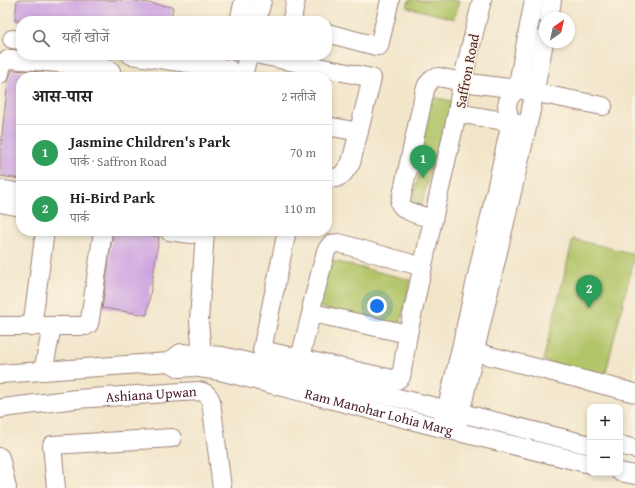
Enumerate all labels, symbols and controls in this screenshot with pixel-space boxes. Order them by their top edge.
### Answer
north arrow [539,12,575,48]
search box [16,16,332,60]
text: यहाँ खोजें [62,26,109,47]
icon: search [30,27,52,49]
street label: Saffron Road [450,32,484,110]
text: आस-पास [32,83,92,108]
text: 2 नतीजे [281,87,316,106]
text: Jasmine Children's Park [70,131,230,152]
text: 1 [42,143,48,162]
text: 70 m [290,143,316,162]
pin: 1 [410,145,436,178]
text: पार्क · Saffron Road [70,152,167,171]
text: Hi-Bird Park [70,187,155,208]
text: 2 [42,199,48,218]
text: 110 m [284,199,316,218]
text: पार्क [70,208,89,227]
pin: 2 [576,275,602,308]
your location [367,296,387,316]
street label: Ashiana Upwan [105,381,197,407]
street label: Ram Manohar Lohia Marg [303,383,455,440]
map controls [587,404,623,476]
button: + [587,404,623,440]
button: − [587,440,623,476]

